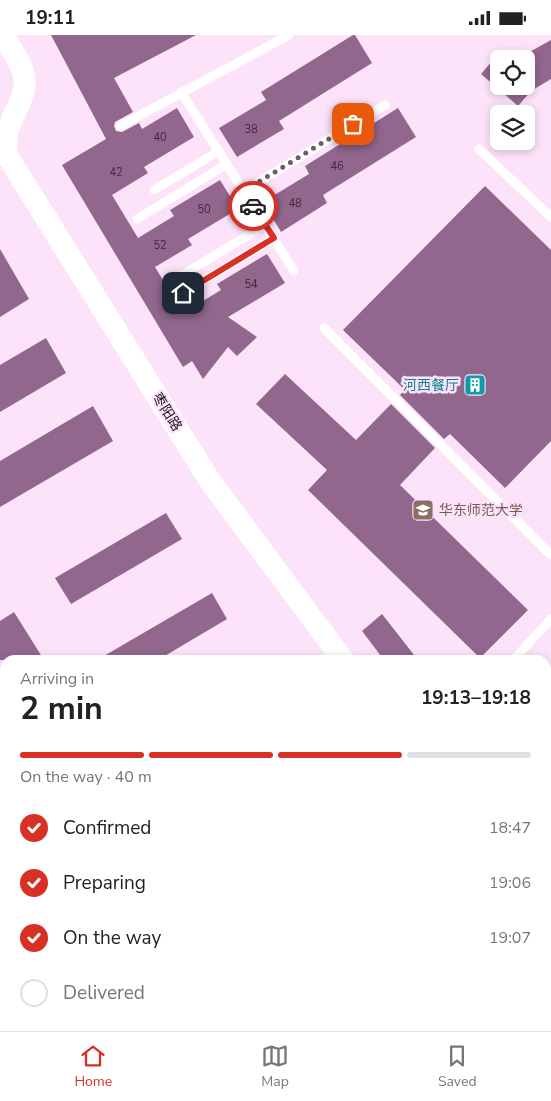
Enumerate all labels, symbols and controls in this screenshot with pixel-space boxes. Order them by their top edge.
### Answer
text: 19:11 [25,5,75,31]
map controls [490,50,535,150]
button: locate [490,50,535,95]
pin [332,103,374,145]
button: layers [490,105,535,150]
icon: bag [339,110,367,138]
house number: 38 [244,122,258,137]
house number: 40 [153,130,167,145]
house number: 46 [330,159,344,174]
house number: 42 [109,165,123,180]
courier [228,181,278,231]
icon: car [239,192,267,220]
house number: 48 [288,196,302,211]
house number: 50 [197,202,211,217]
house number: 52 [153,238,167,253]
pin [162,272,204,314]
house number: 54 [244,277,258,292]
icon: home [169,279,197,307]
building icon: 河西餐厅 [463,373,487,397]
place label: 河西餐厅 [403,376,459,395]
street label: 枣阳路 [148,389,186,435]
school or university icon: 华东师范大学 [411,498,435,522]
place label: 华东师范大学 [439,501,523,520]
text: Arriving in [20,668,94,690]
text: 19:13–19:18 [421,685,531,711]
text: 2 min [20,687,103,730]
text: On the way · 40 m [20,766,152,788]
icon: check [20,814,48,842]
text: Confirmed [63,815,151,841]
text: 18:47 [489,817,531,839]
icon: check [20,869,48,897]
text: Preparing [63,870,146,896]
text: 19:06 [489,872,531,894]
icon: check [20,924,48,952]
text: On the way [63,925,161,951]
text: 19:07 [489,927,531,949]
text: Delivered [63,980,145,1006]
tab: Home [74,1042,112,1091]
tab: Map [261,1042,289,1091]
tab: Saved [438,1042,477,1091]

